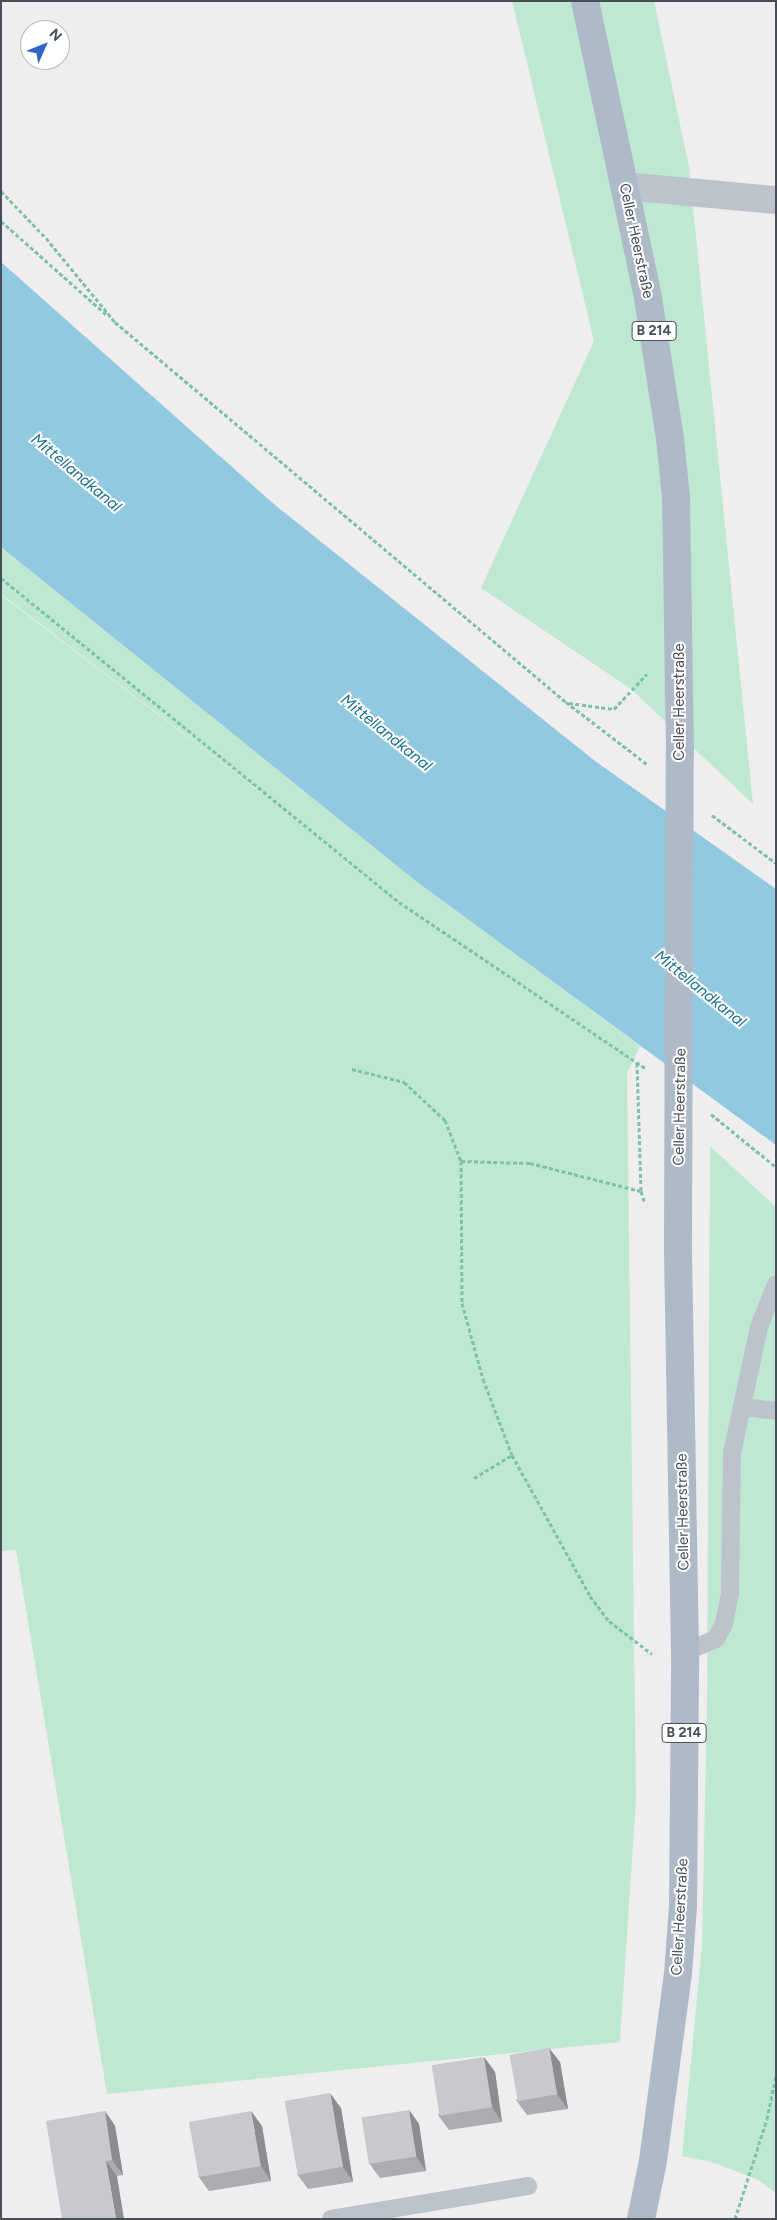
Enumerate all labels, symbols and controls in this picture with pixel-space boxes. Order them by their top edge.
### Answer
north arrow [20,20,70,70]
text: N [46,25,65,45]
street label: Celler Heerstraße [615,182,657,300]
road number: B 214 [632,320,676,342]
water label: Mittellandkanal [27,430,125,516]
street label: Celler Heerstraße [671,643,689,761]
water label: Mittellandkanal [336,690,436,776]
water label: Mittellandkanal [650,946,750,1032]
street label: Celler Heerstraße [670,1048,690,1166]
street label: Celler Heerstraße [673,1453,693,1571]
road number: B 214 [662,1722,706,1745]
street label: Celler Heerstraße [668,1858,692,1976]

